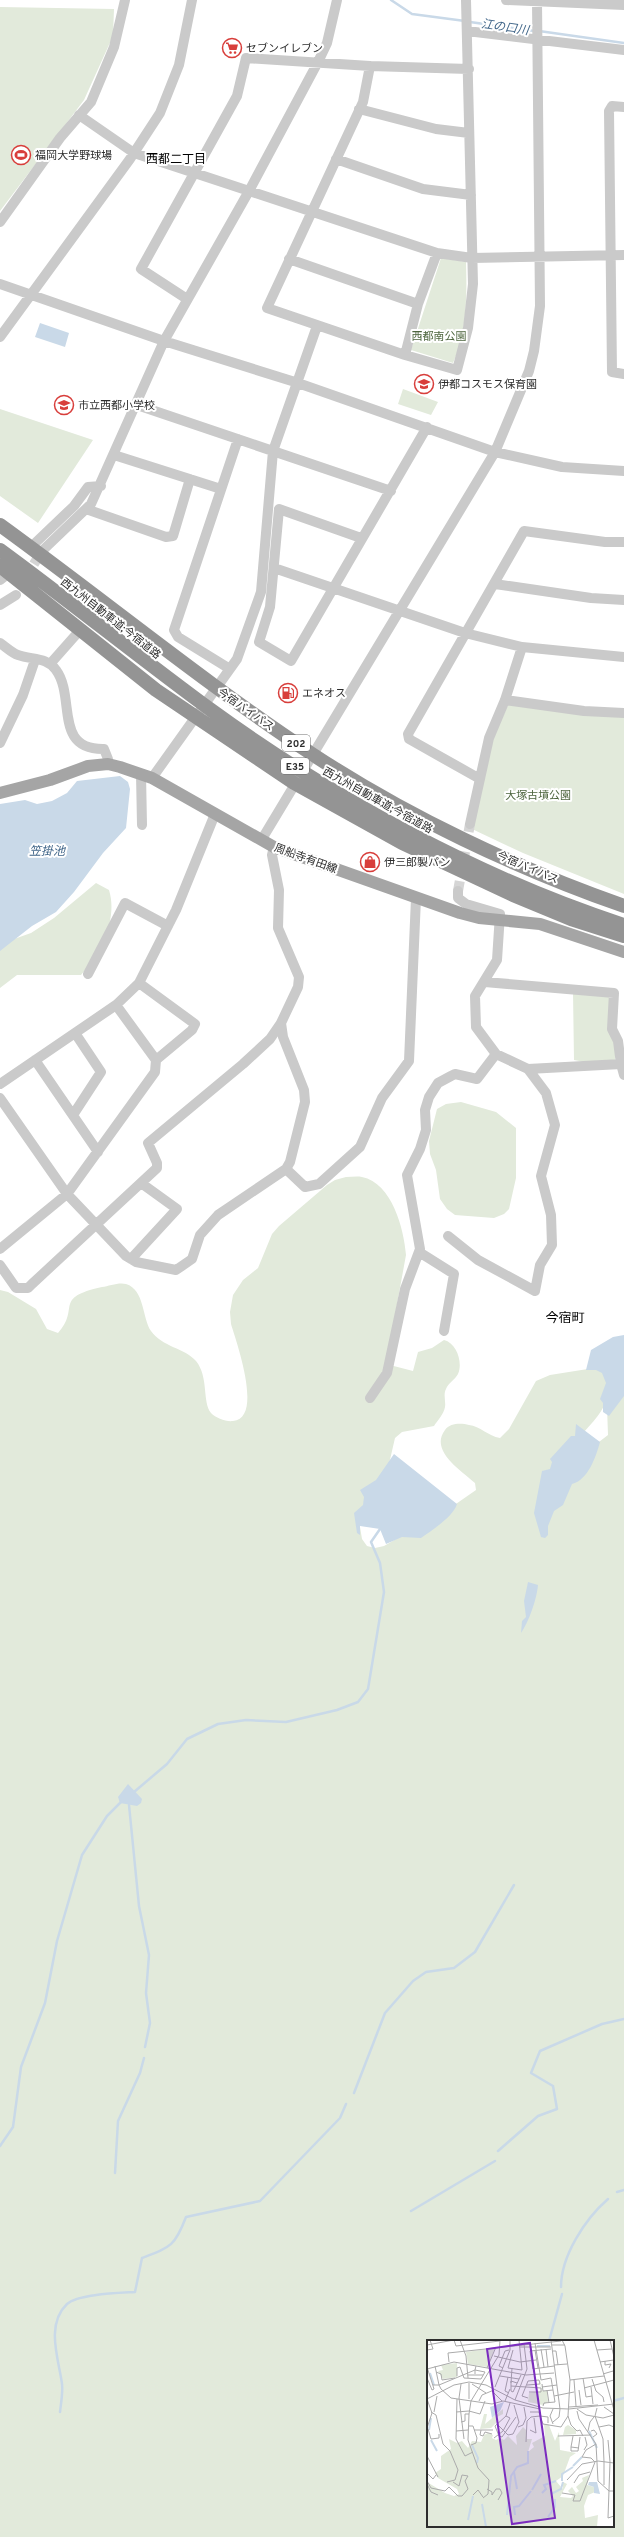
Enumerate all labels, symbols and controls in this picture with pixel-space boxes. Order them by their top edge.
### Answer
water label: 江の口川 [480,17,532,40]
supermarket icon: セブンイレブン [221,37,243,59]
place label: セブンイレブン [246,42,323,56]
sports icon: 福岡大学野球場 [10,144,32,166]
place label: 福岡大学野球場 [35,149,112,163]
district label: 西都二丁目 [146,152,206,168]
park label: 西都南公園 [412,330,467,344]
school or university icon: 伊都コスモス保育園 [413,373,435,395]
place label: 伊都コスモス保育園 [438,378,537,392]
school or university icon: 市立西都小学校 [53,394,75,416]
place label: 市立西都小学校 [78,399,155,413]
street label: 西九州自動車道;今宿道路 [57,575,163,662]
fuel station icon: エネオス [277,682,299,704]
street label: 今宿バイパス [214,685,276,734]
place label: エネオス [302,687,346,701]
road number: 202 [282,735,310,751]
road number: E35 [281,758,309,774]
street label: 西九州自動車道;今宿道路 [320,765,435,837]
park label: 大塚古墳公園 [505,789,571,803]
street label: 周船寺有田線 [272,841,339,877]
water label: 笠掛池 [29,844,66,860]
street label: 今宿バイパス [495,849,561,887]
shop icon: 伊三郎製パン [359,851,381,873]
place label: 伊三郎製パン [384,856,451,870]
district label: 今宿町 [545,1311,585,1327]
inset map [427,2340,614,2527]

